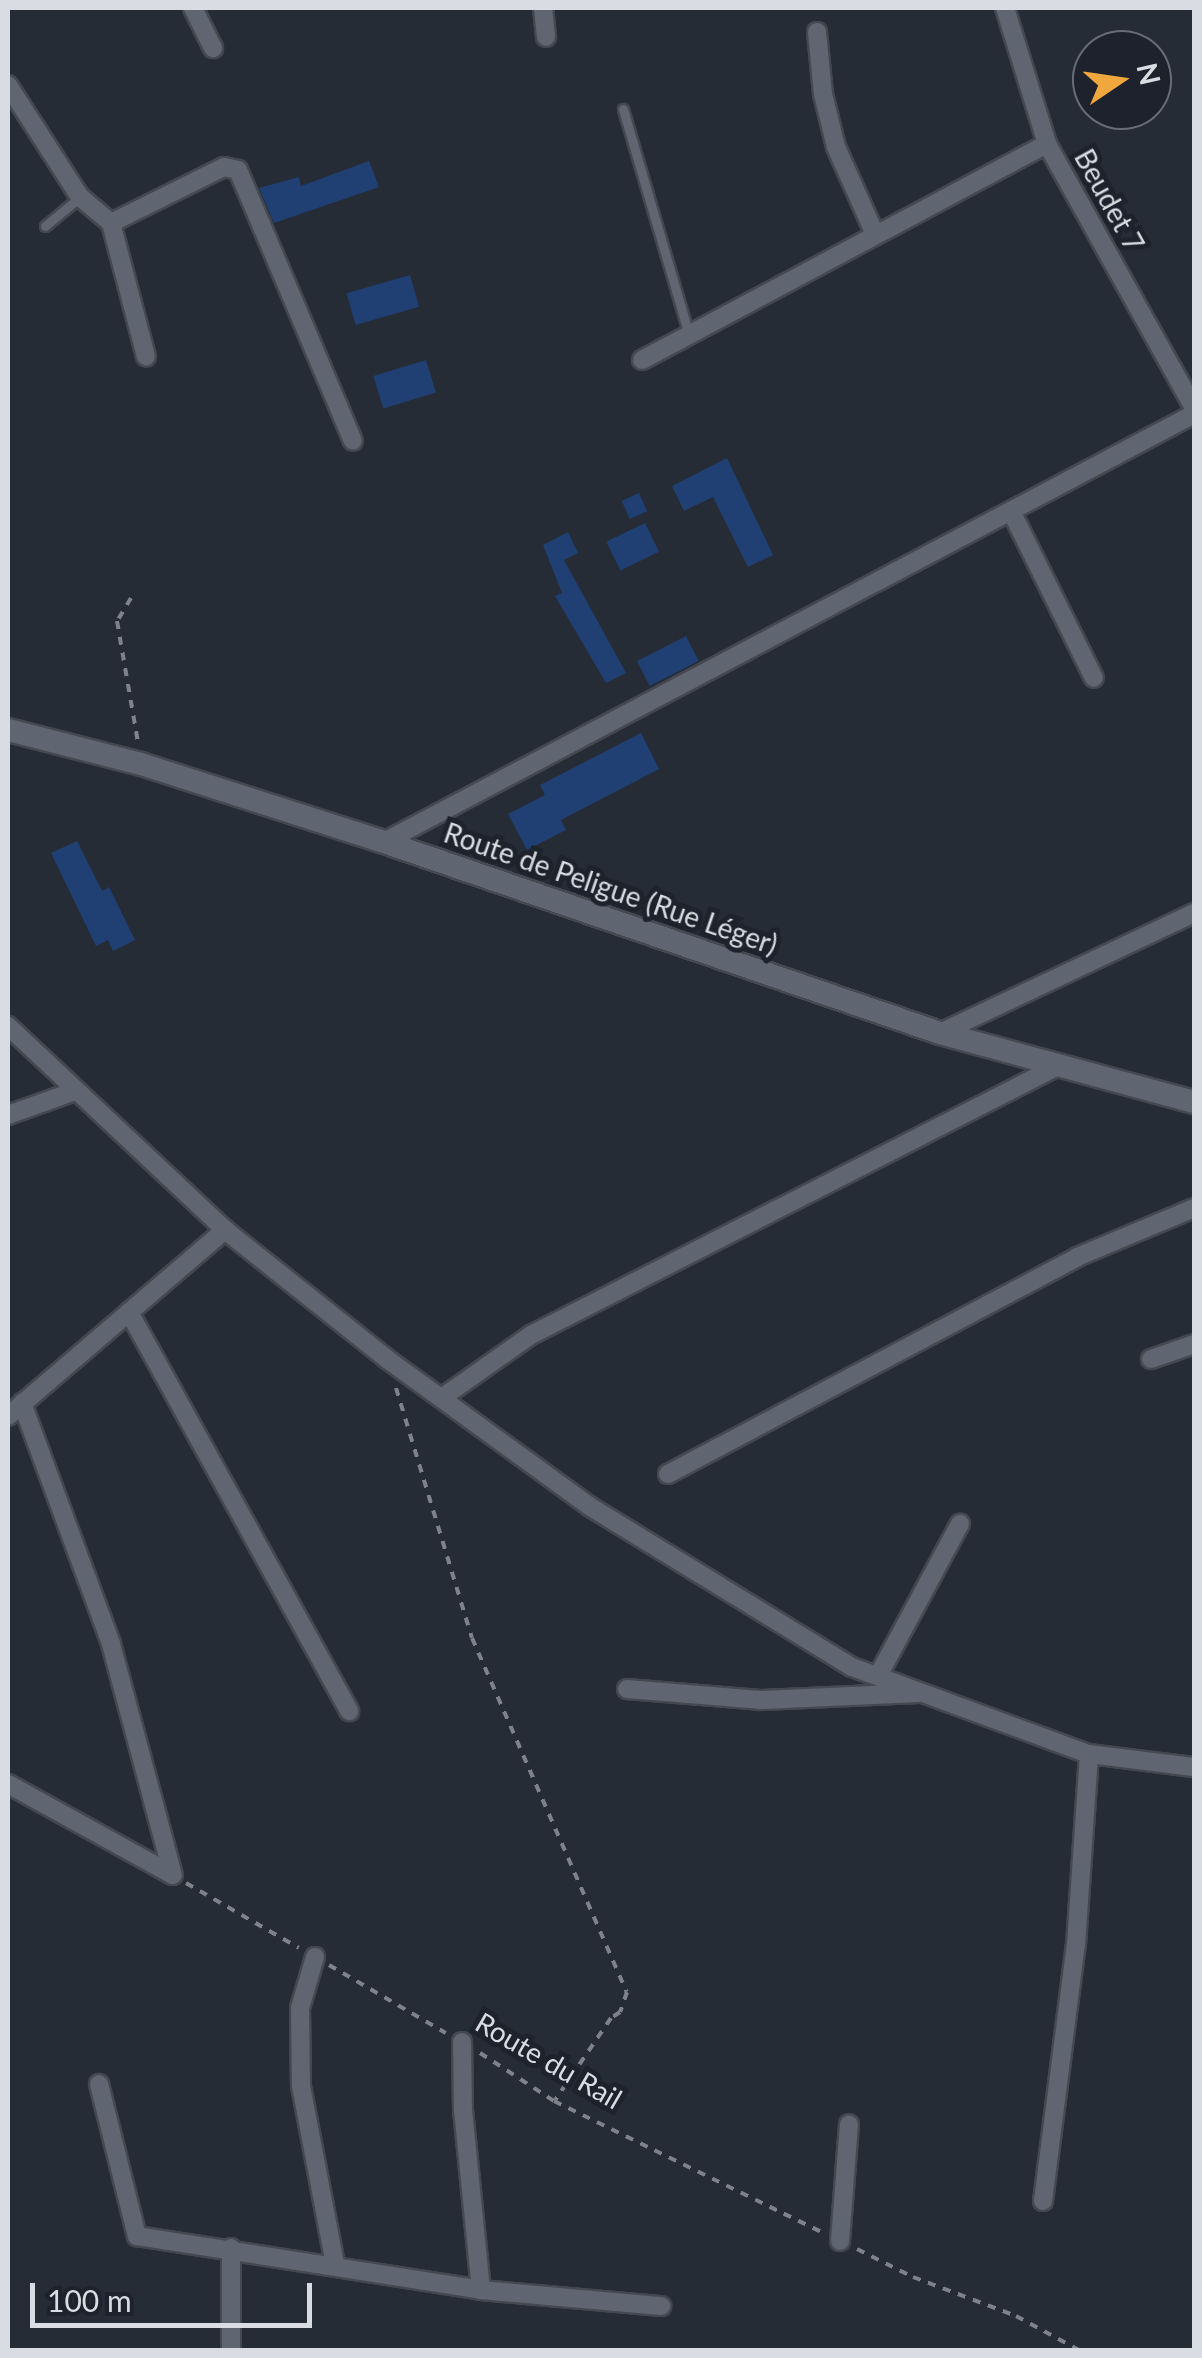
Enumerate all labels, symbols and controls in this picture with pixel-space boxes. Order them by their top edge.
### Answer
north arrow [1072,30,1172,130]
text: N [1130,59,1168,88]
street label: Beudet 7 [1068,143,1152,257]
street label: Route de Peligue (Rue Léger) [440,815,782,961]
street label: Route du Rail [470,2005,628,2115]
scale bar [35,2263,318,2325]
text: 100 m [47,2282,132,2318]

